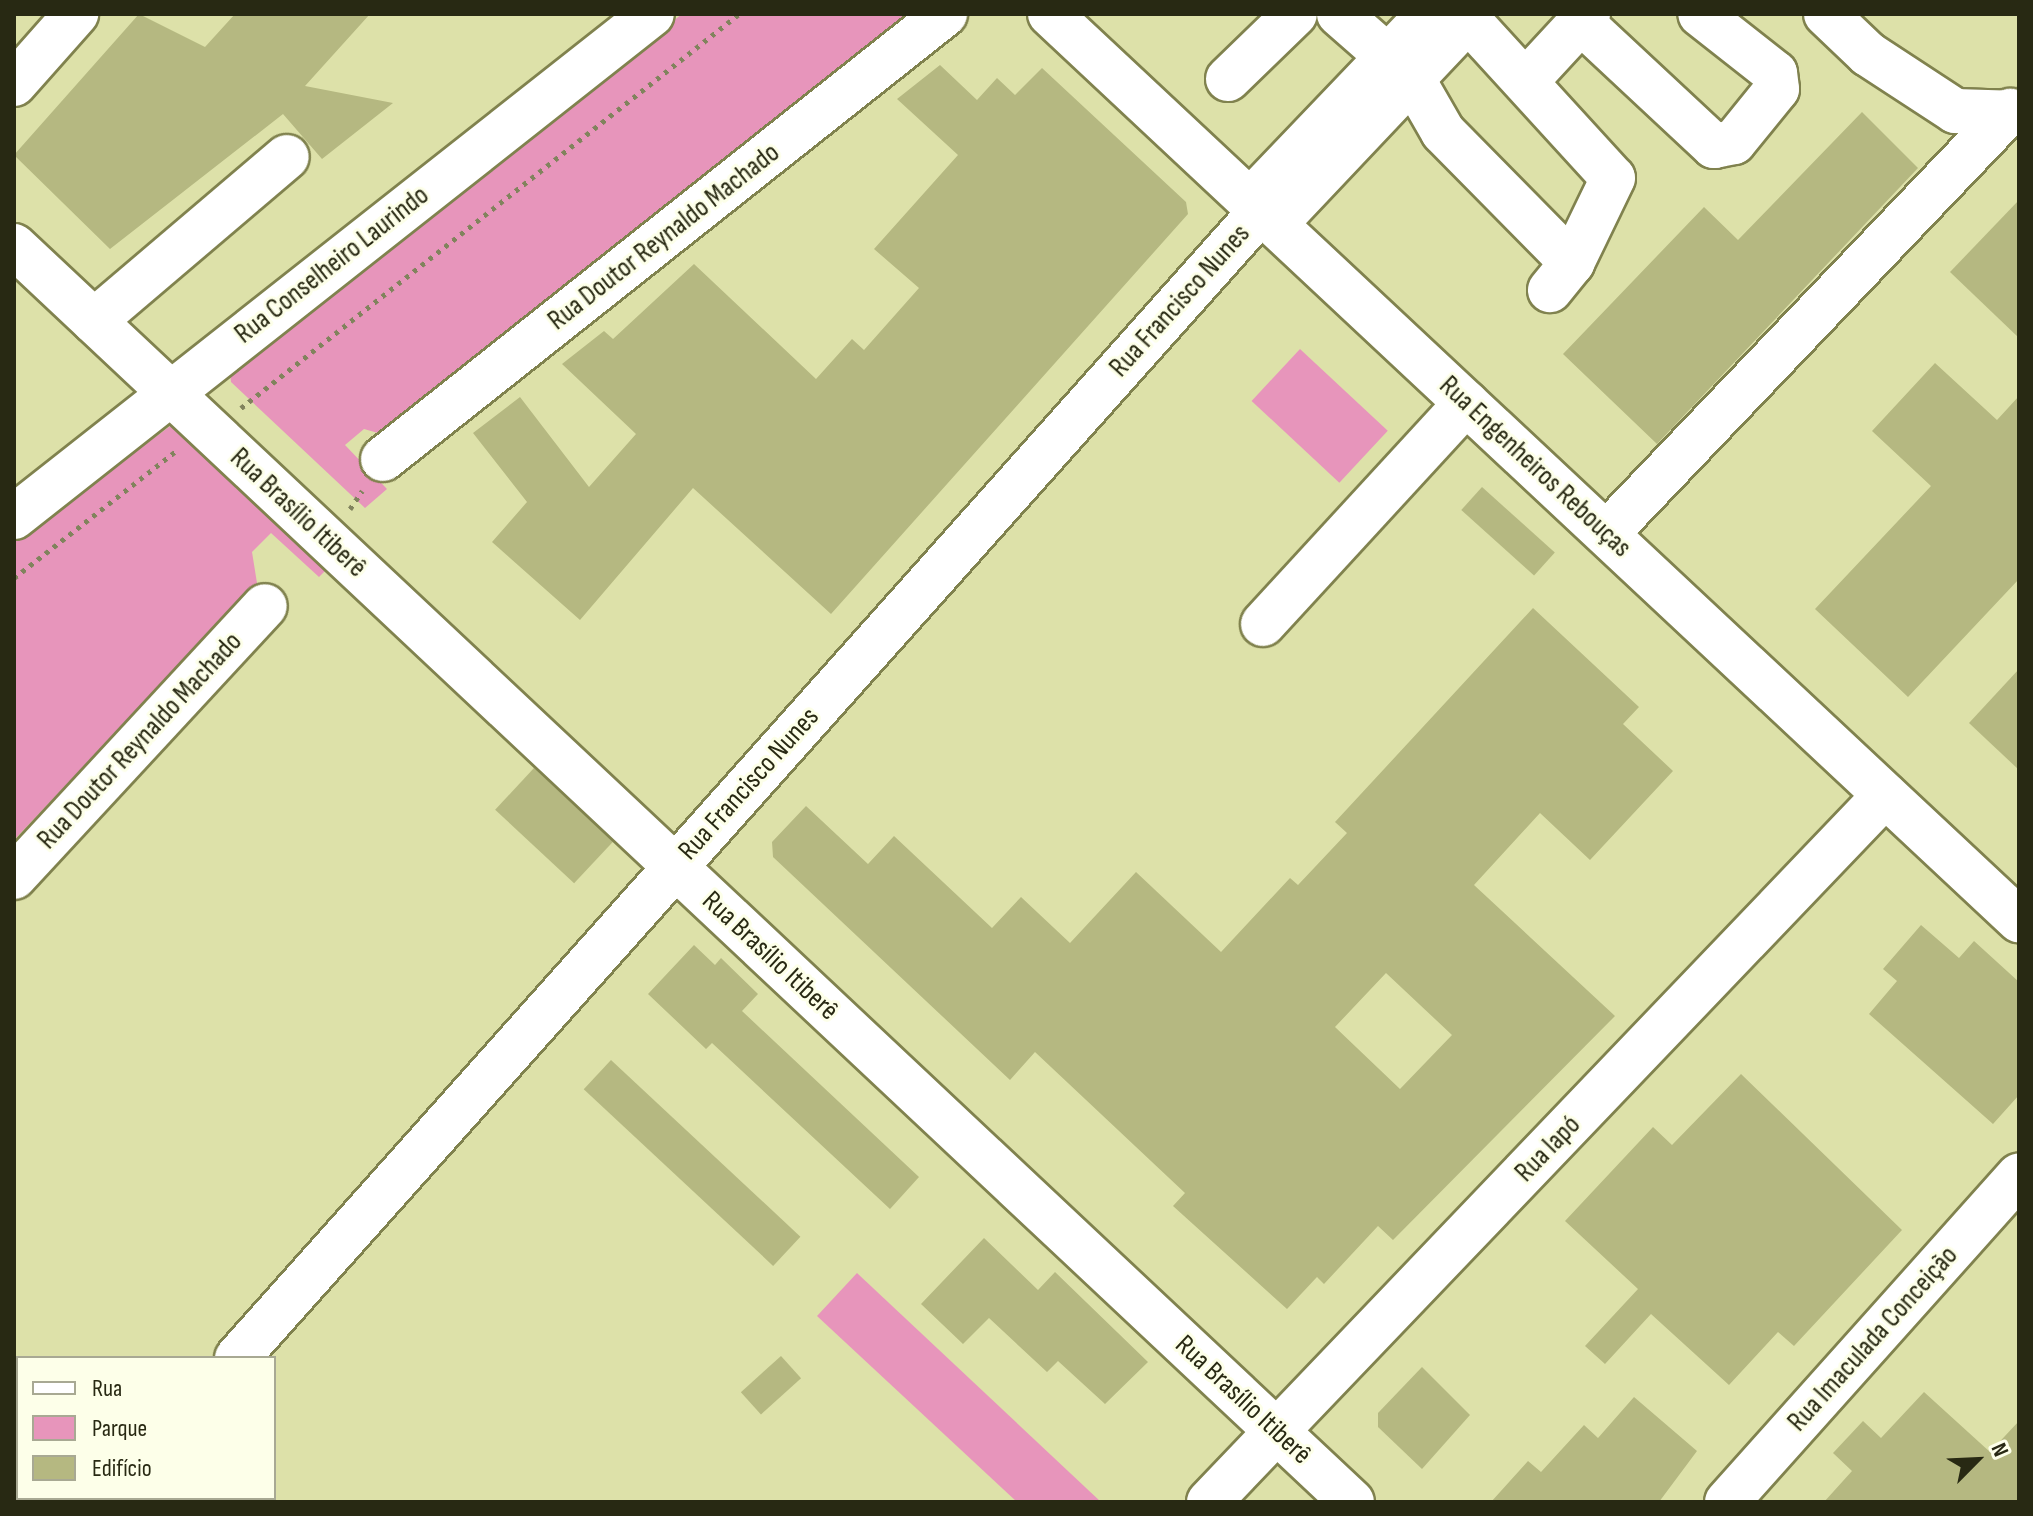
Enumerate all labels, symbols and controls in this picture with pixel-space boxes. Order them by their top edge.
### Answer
street label: Rua Doutor Reynaldo Machado [542,136,786,338]
street label: Rua Conselheiro Laurindo [228,179,436,351]
street label: Rua Francisco Nunes [1103,218,1257,384]
street label: Rua Engenheiros Rebouças [1432,369,1638,565]
street label: Rua Brasílio Itiberê [223,441,373,585]
street label: Rua Doutor Reynaldo Machado [31,626,249,856]
street label: Rua Francisco Nunes [672,701,826,867]
street label: Rua Brasílio Itiberê [695,884,845,1028]
street label: Rua Iapó [1508,1109,1588,1189]
street label: Rua Imaculada Conceição [1781,1239,1965,1439]
street label: Rua Brasílio Itiberê [1168,1328,1318,1472]
legend [16,1356,276,1500]
text: Rua [92,1374,122,1403]
text: Parque [92,1414,147,1443]
north arrow [1937,1420,2017,1500]
text: N [1985,1439,2014,1461]
text: Edifício [92,1454,152,1483]

